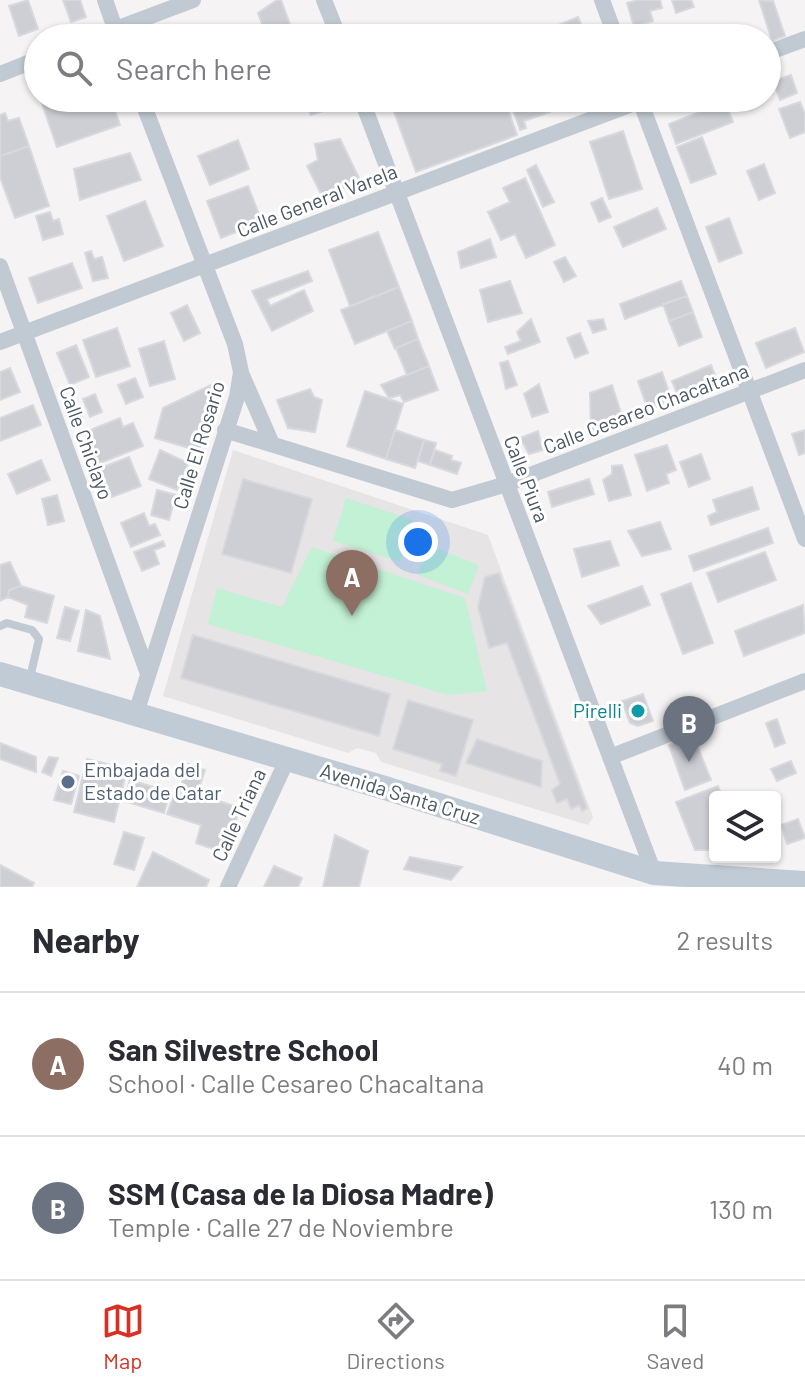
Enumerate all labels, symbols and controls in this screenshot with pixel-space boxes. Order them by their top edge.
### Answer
search box [24,24,781,112]
icon: search [52,46,96,90]
text: Search here [116,50,272,86]
street label: Calle General Varela [233,158,400,242]
street label: Calle Cesareo Chacaltana [540,358,752,458]
street label: Calle El Rosario [167,378,229,512]
street label: Calle Chiclayo [55,383,119,503]
street label: Calle Piura [499,432,554,526]
your location [398,522,438,562]
pin: A [326,550,378,616]
pin: B [663,696,715,762]
place label: Pirelli [573,698,622,722]
marker: Pirelli [629,702,647,720]
place label: Embajada del Estado de Catar [84,757,222,804]
street label: Avenida Santa Cruz [318,757,483,829]
street label: Calle Triana [206,764,270,865]
marker: Embajada del Estado de Catar [59,773,77,791]
map controls [709,791,781,863]
button: layers [709,791,781,863]
text: Nearby [32,919,140,960]
text: 2 results [677,924,773,955]
text: San Silvestre School [108,1031,378,1067]
text: A [49,1049,67,1080]
text: 40 m [717,1049,773,1080]
text: School · Calle Cesareo Chacaltana [108,1067,484,1098]
text: SSM (Casa de la Diosa Madre) [108,1175,493,1211]
text: B [50,1193,66,1224]
text: 130 m [709,1193,773,1224]
text: Temple · Calle 27 de Noviembre [108,1211,454,1242]
tab: Map [101,1299,145,1373]
tab: Directions [346,1299,445,1373]
tab: Saved [646,1299,704,1373]

